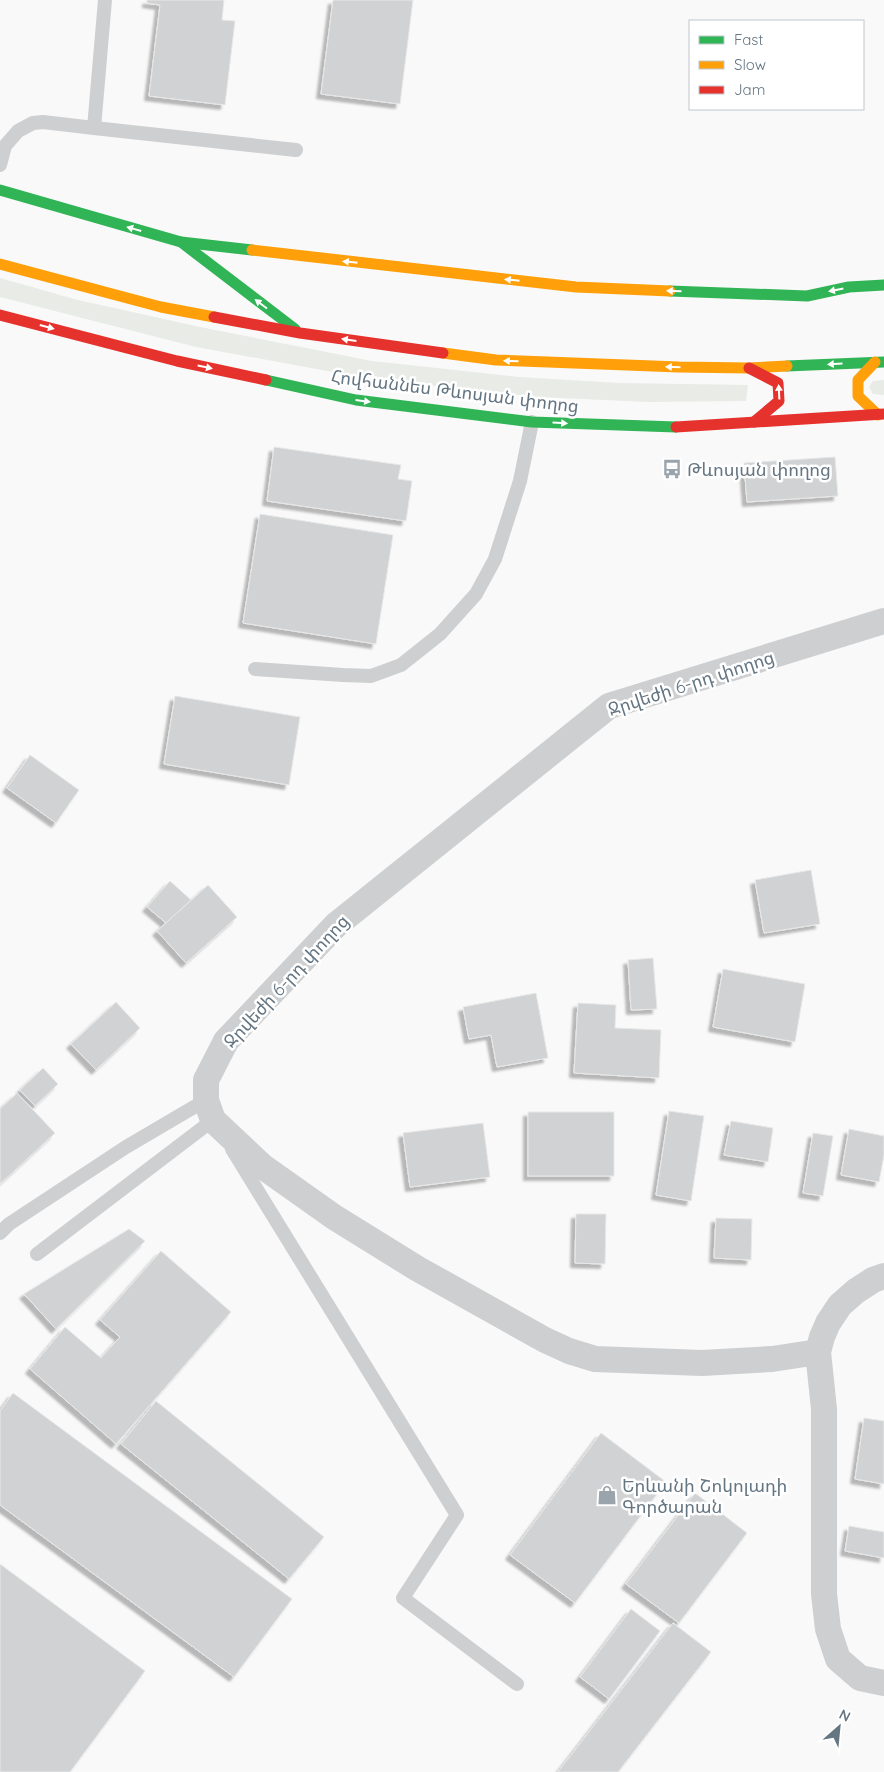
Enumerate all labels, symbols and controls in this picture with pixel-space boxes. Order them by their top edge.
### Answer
legend [689,20,864,110]
text: Fast [734,30,763,49]
text: Slow [734,55,766,74]
text: Jam [734,80,765,99]
one-way arrow [127,225,142,233]
one-way arrow [342,257,358,265]
one-way arrow [503,276,519,284]
one-way arrow [666,286,682,294]
one-way arrow [828,286,843,294]
one-way arrow [255,298,268,309]
one-way arrow [40,323,55,331]
one-way arrow [341,336,357,344]
one-way arrow [502,356,518,364]
one-way arrow [827,361,843,369]
one-way arrow [665,363,681,371]
one-way arrow [197,364,213,372]
street label: Հովհաննես Թևոսյան փողոց [330,364,580,418]
one-way arrow [774,384,782,400]
one-way arrow [356,397,372,405]
one-way arrow [552,419,568,427]
bus stop icon: Թևոսյան փողոց [661,458,683,480]
place label: Թևոսյան փողոց [687,458,831,481]
street label: Ջրվեժի 6-րդ փողոց [605,645,777,721]
street label: Ջրվեժի 6-րդ փողոց [218,910,354,1052]
place label: Երևանի Շոկոլադի Գործարան [622,1474,787,1518]
shop icon: Երևանի Շոկոլադի Գործարան [596,1484,618,1506]
north arrow [814,1702,864,1752]
text: N [836,1705,854,1726]

